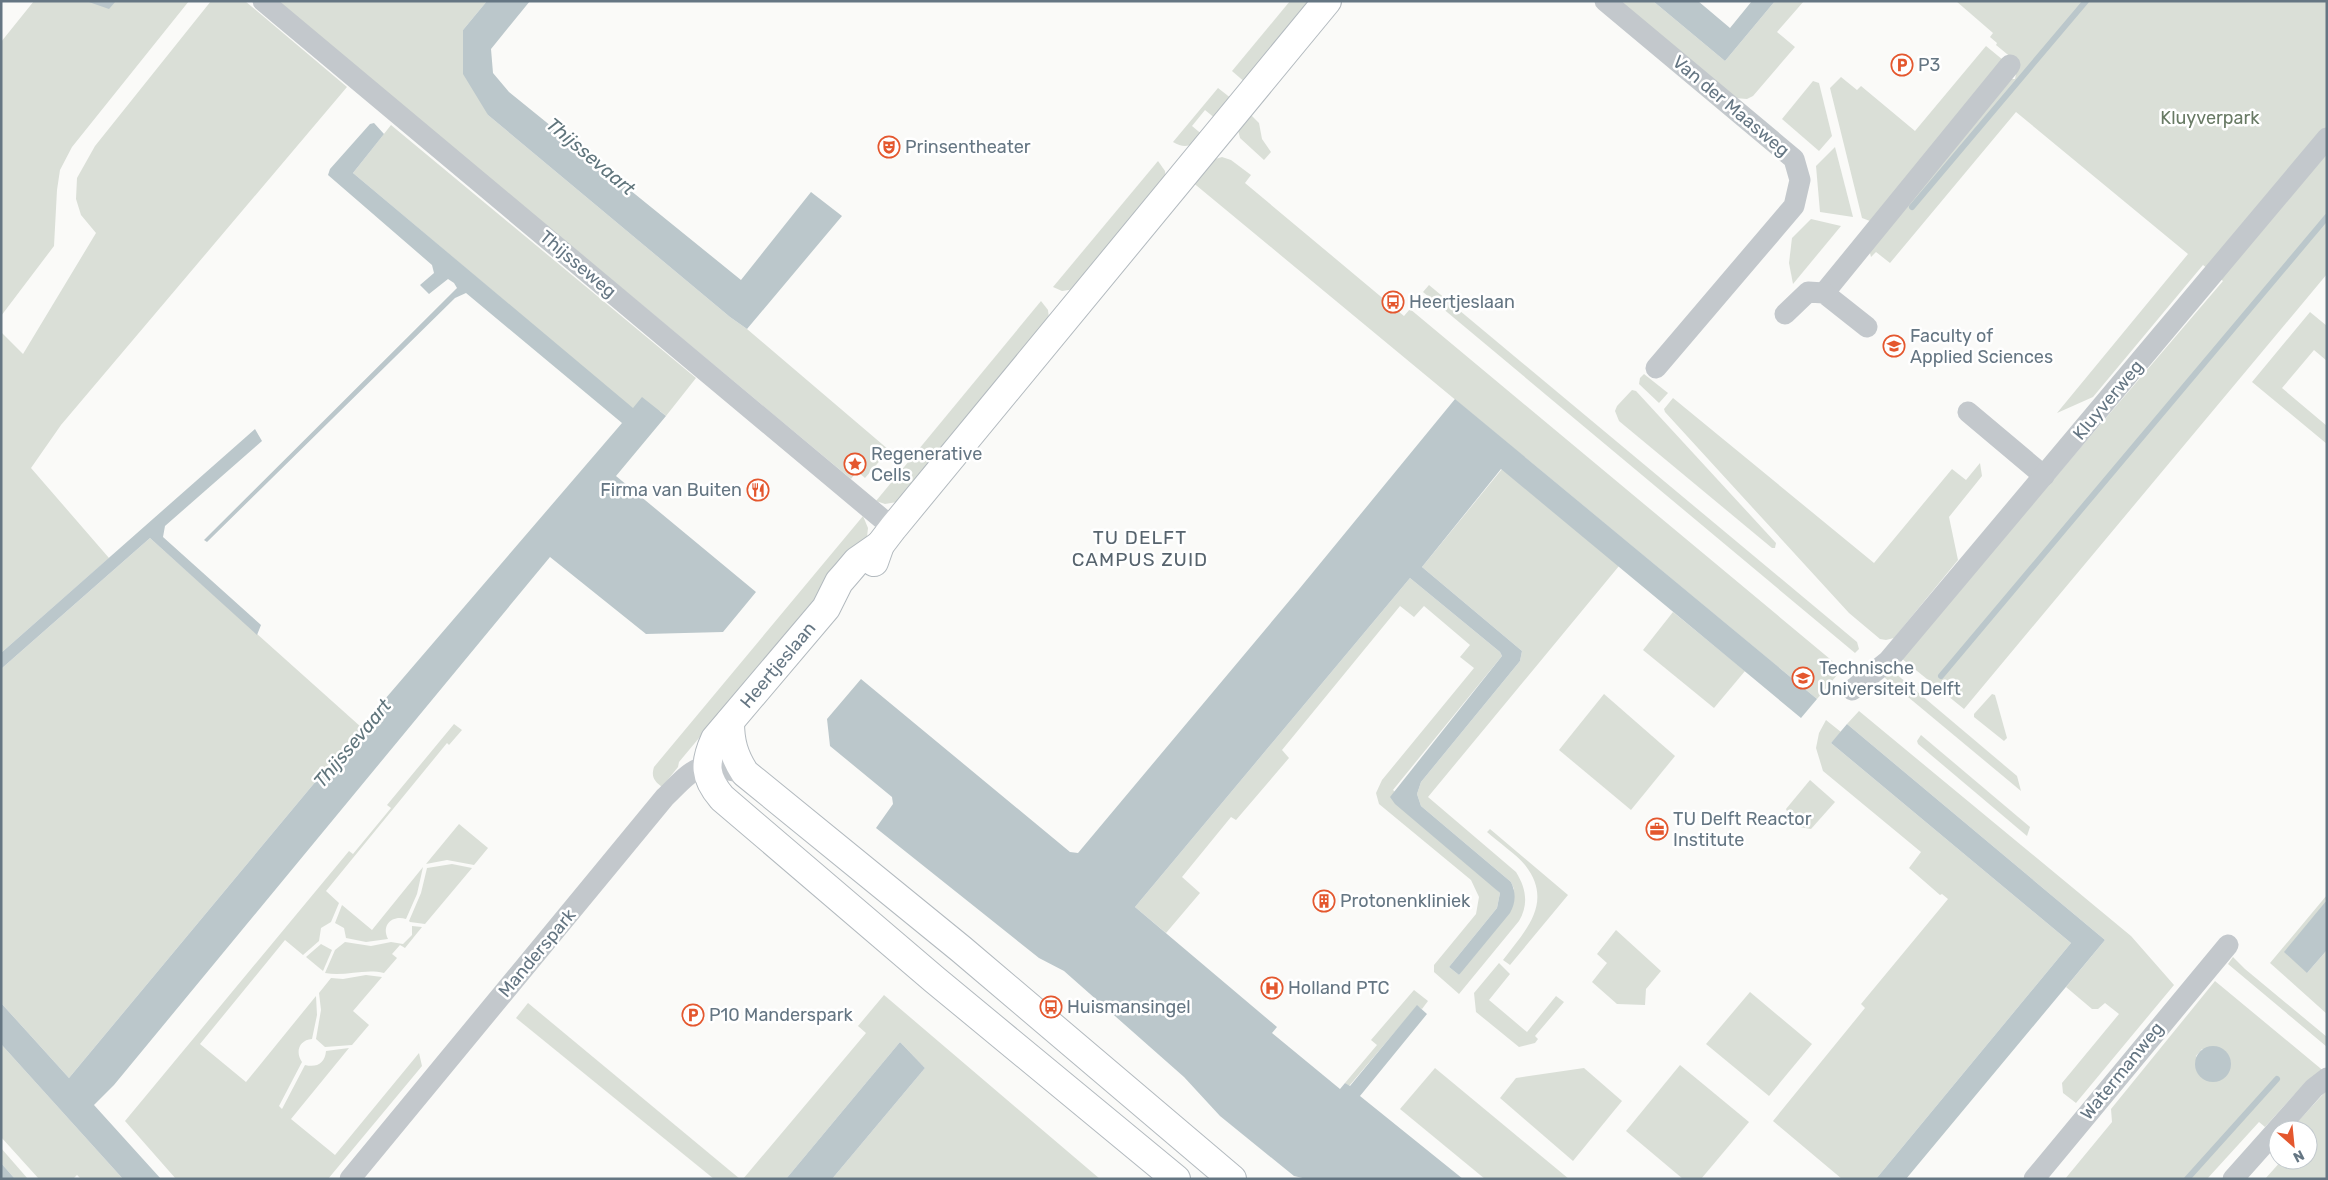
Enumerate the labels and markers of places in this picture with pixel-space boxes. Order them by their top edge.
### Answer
parking icon: P3 [1890,53,1914,77]
place label: P3 [1918,54,1940,76]
theatre icon: Prinsentheater [877,135,901,159]
place label: Prinsentheater [905,136,1031,158]
bus stop icon: Heertjeslaan [1381,290,1405,314]
place label: Heertjeslaan [1409,291,1515,313]
place label: Faculty of Applied Sciences [1910,325,2053,368]
school or university icon: Faculty of Applied Sciences [1882,334,1906,358]
place label: Regenerative Cells [871,443,982,486]
place icon: Regenerative Cells [843,452,867,476]
restaurant icon: Firma van Buiten [746,478,770,502]
place label: Firma van Buiten [600,479,742,501]
place label: Technische Universiteit Delft [1819,657,1961,700]
school or university icon: Technische Universiteit Delft [1791,666,1815,690]
place label: TU Delft Reactor Institute [1673,808,1812,851]
office icon: TU Delft Reactor Institute [1645,817,1669,841]
building icon: Protonenkliniek [1312,889,1336,913]
place label: Protonenkliniek [1340,890,1471,912]
hospital icon: Holland PTC [1260,976,1284,1000]
place label: Holland PTC [1288,977,1390,999]
bus stop icon: Huismansingel [1039,995,1063,1019]
place label: Huismansingel [1067,996,1191,1018]
parking icon: P10 Manderspark [681,1003,705,1027]
place label: P10 Manderspark [709,1004,854,1026]

